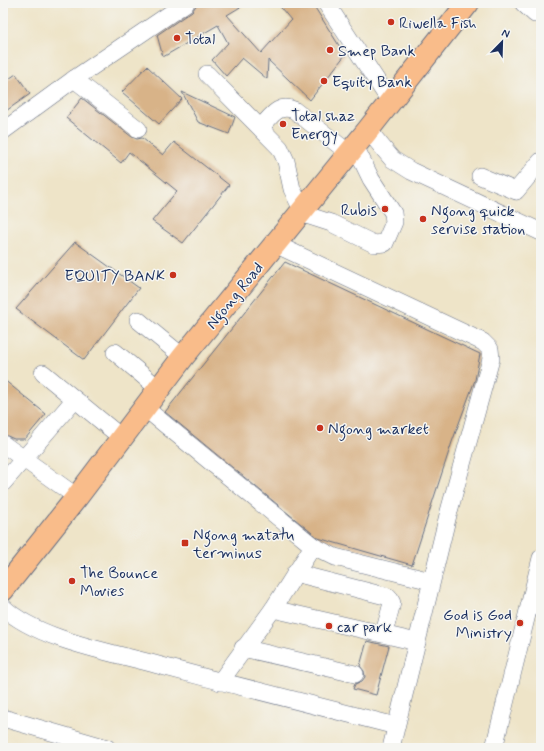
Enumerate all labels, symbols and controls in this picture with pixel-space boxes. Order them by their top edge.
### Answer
place label: Riwella Fish [399,13,477,34]
marker: Riwella Fish [386,17,396,27]
north arrow [482,22,522,62]
text: N [499,26,512,42]
place label: Total [185,29,215,50]
marker: Total [172,33,182,43]
place label: Smep Bank [338,41,416,62]
marker: Smep Bank [325,45,335,55]
place label: Equity Bank [332,72,412,93]
marker: Equity Bank [319,76,329,86]
place label: Total shaz Energy [291,106,355,146]
marker: Total shaz Energy [278,119,288,129]
place label: Rubis [341,200,377,221]
place label: Ngong quick servise station [431,201,525,240]
marker: Rubis [380,204,390,214]
marker: Ngong quick servise station [418,214,428,224]
street label: Ngong Road [202,258,269,334]
place label: EQUITY BANK [65,266,165,287]
marker: EQUITY BANK [168,270,178,280]
place label: Ngong market [328,419,429,441]
marker: Ngong market [315,423,325,433]
place label: Ngong matatu terminus [192,525,295,564]
marker: Ngong matatu terminus [180,538,190,548]
place label: The Bounce Movies [80,563,158,602]
marker: The Bounce Movies [67,576,77,586]
place label: God is God Ministry [443,605,512,644]
place label: car park [337,617,392,638]
marker: God is God Ministry [515,618,525,628]
marker: car park [324,621,334,631]

